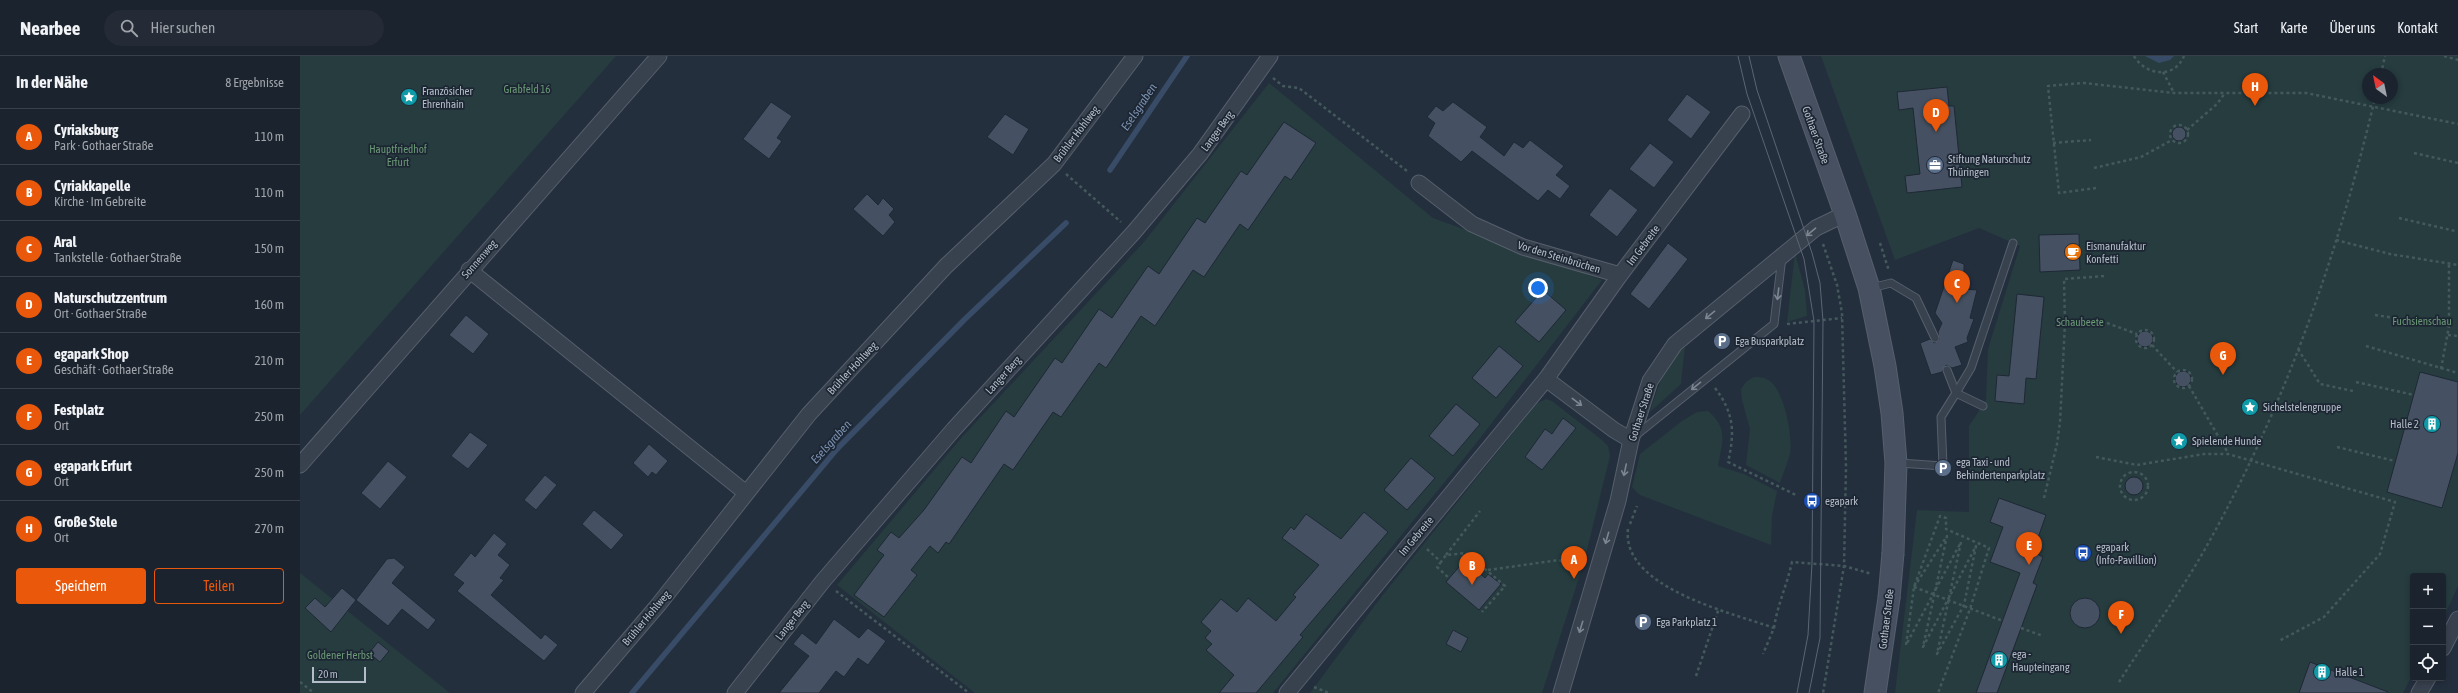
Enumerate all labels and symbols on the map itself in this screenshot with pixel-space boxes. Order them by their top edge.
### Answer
north arrow [2362,68,2398,104]
pin: H [2242,73,2268,106]
water label: Eselsgraben [1118,81,1160,133]
park label: Grabfeld 16 [503,83,551,95]
place label: Französicher Ehrenhain [422,85,474,110]
place icon: Französicher Ehrenhain [399,87,419,107]
pin: D [1923,99,1949,132]
street label: Brühler Hohlweg [1051,103,1101,165]
street label: Gothaer Straße [1800,105,1832,165]
street label: Langer Berg [1198,108,1236,153]
park label: Hauptfriedhof Erfurt [369,143,427,168]
place label: Stiftung Naturschutz Thüringen [1948,153,2031,178]
office icon: Stiftung Naturschutz Thüringen [1925,155,1945,175]
street label: Im Gebreite [1624,223,1662,267]
one-way arrow [1805,228,1816,237]
street label: Sonnenweg [459,237,499,281]
street label: Vor den Steinbrüchen [1516,239,1602,275]
place label: Eismanufaktur Konfetti [2086,240,2146,265]
cafe icon: Eismanufaktur Konfetti [2063,242,2083,262]
pin: C [1944,270,1970,303]
your location [1528,278,1548,298]
one-way arrow [1774,287,1782,300]
one-way arrow [1705,310,1716,319]
park label: Fuchsienschau [2392,315,2452,327]
park label: Schaubeete [2056,316,2104,328]
parking icon: Ega Busparkplatz [1712,331,1732,351]
place label: Ega Busparkplatz [1735,335,1804,347]
street label: Brühler Hohlweg [825,339,880,397]
pin: G [2210,342,2236,375]
street label: Langer Berg [983,353,1023,396]
street label: Gothaer Straße [1626,381,1656,443]
one-way arrow [1691,382,1702,391]
place icon: Sichelstelengruppe [2240,397,2260,417]
one-way arrow [1571,398,1582,406]
place label: Sichelstelengruppe [2263,401,2341,413]
building icon: Halle 2 [2422,414,2442,434]
water label: Eselsgraben [808,417,854,467]
place label: Halle 2 [2390,418,2419,430]
place icon: Spielende Hunde [2169,431,2189,451]
place label: Spielende Hunde [2192,435,2261,447]
place label: ega Taxi - und Behindertenparkplatz [1956,456,2045,481]
parking icon: ega Taxi - und Behindertenparkplatz [1933,458,1953,478]
one-way arrow [1620,463,1628,476]
bus stop icon: egapark [1802,491,1822,511]
place label: egapark [1825,495,1858,507]
street label: Im Gebreite [1396,514,1436,558]
one-way arrow [1603,531,1610,544]
pin: E [2016,532,2042,565]
place label: egapark (Info-Pavillion) [2096,541,2157,566]
bus stop icon: egapark (Info-Pavillion) [2073,543,2093,563]
pin: A [1561,546,1587,579]
pin: B [1459,552,1485,585]
street label: Brühler Hohlweg [620,588,672,648]
street label: Gothaer Straße [1876,588,1896,650]
street label: Langer Berg [773,598,811,642]
pin: F [2108,601,2134,634]
parking icon: Ega Parkplatz 1 [1633,612,1653,632]
place label: Ega Parkplatz 1 [1656,616,1717,628]
one-way arrow [1577,620,1584,633]
place label: ega - Haupteingang [2012,648,2070,673]
park label: Goldener Herbst [307,649,373,661]
building icon: ega - Haupteingang [1989,650,2009,670]
building icon: Halle 1 [2312,662,2332,682]
scale bar [312,665,366,684]
place label: Halle 1 [2335,666,2364,678]

